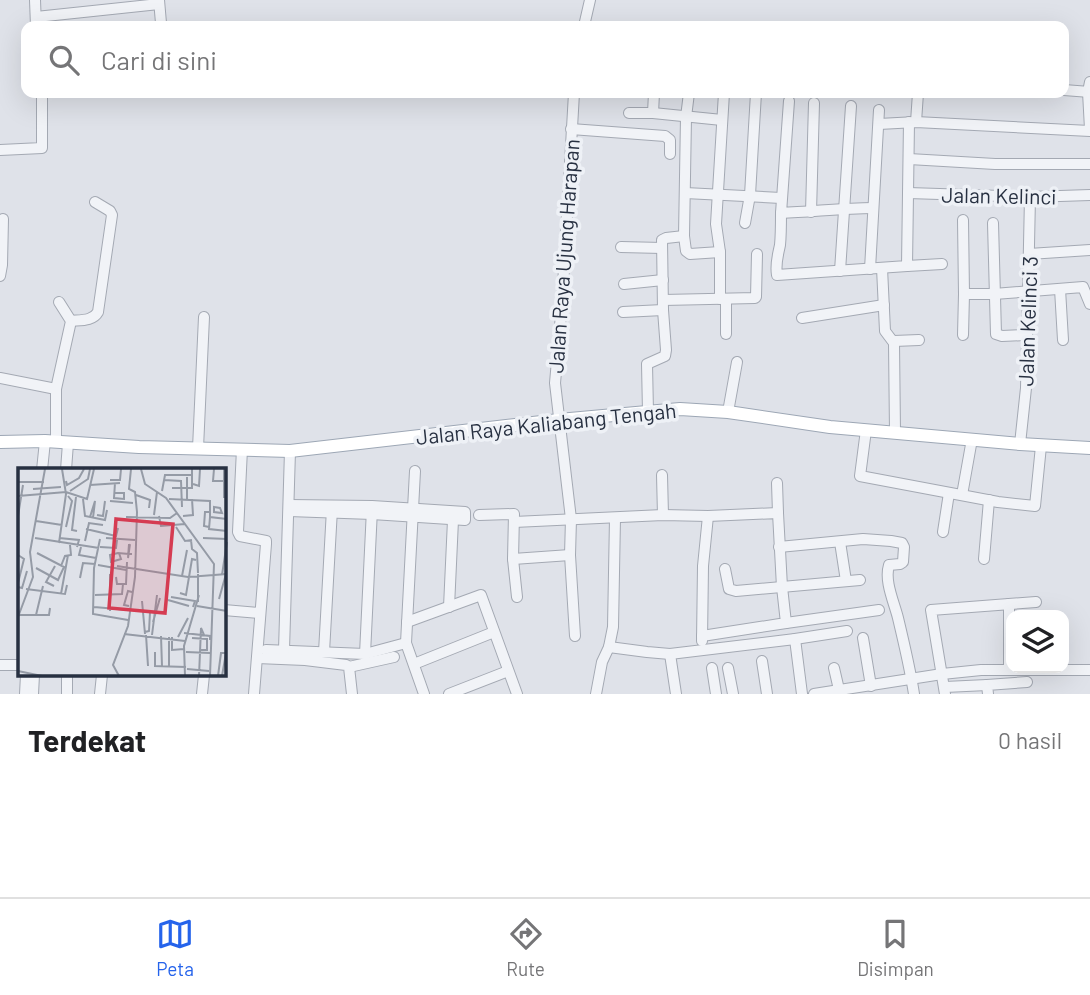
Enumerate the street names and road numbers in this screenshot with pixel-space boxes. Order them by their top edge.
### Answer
street label: Jalan Raya Ujung Harapan [542,138,584,374]
street label: Jalan Kelinci [941,181,1057,209]
street label: Jalan Kelinci 3 [1012,255,1042,387]
street label: Jalan Raya Kaliabang Tengah [415,397,677,449]

